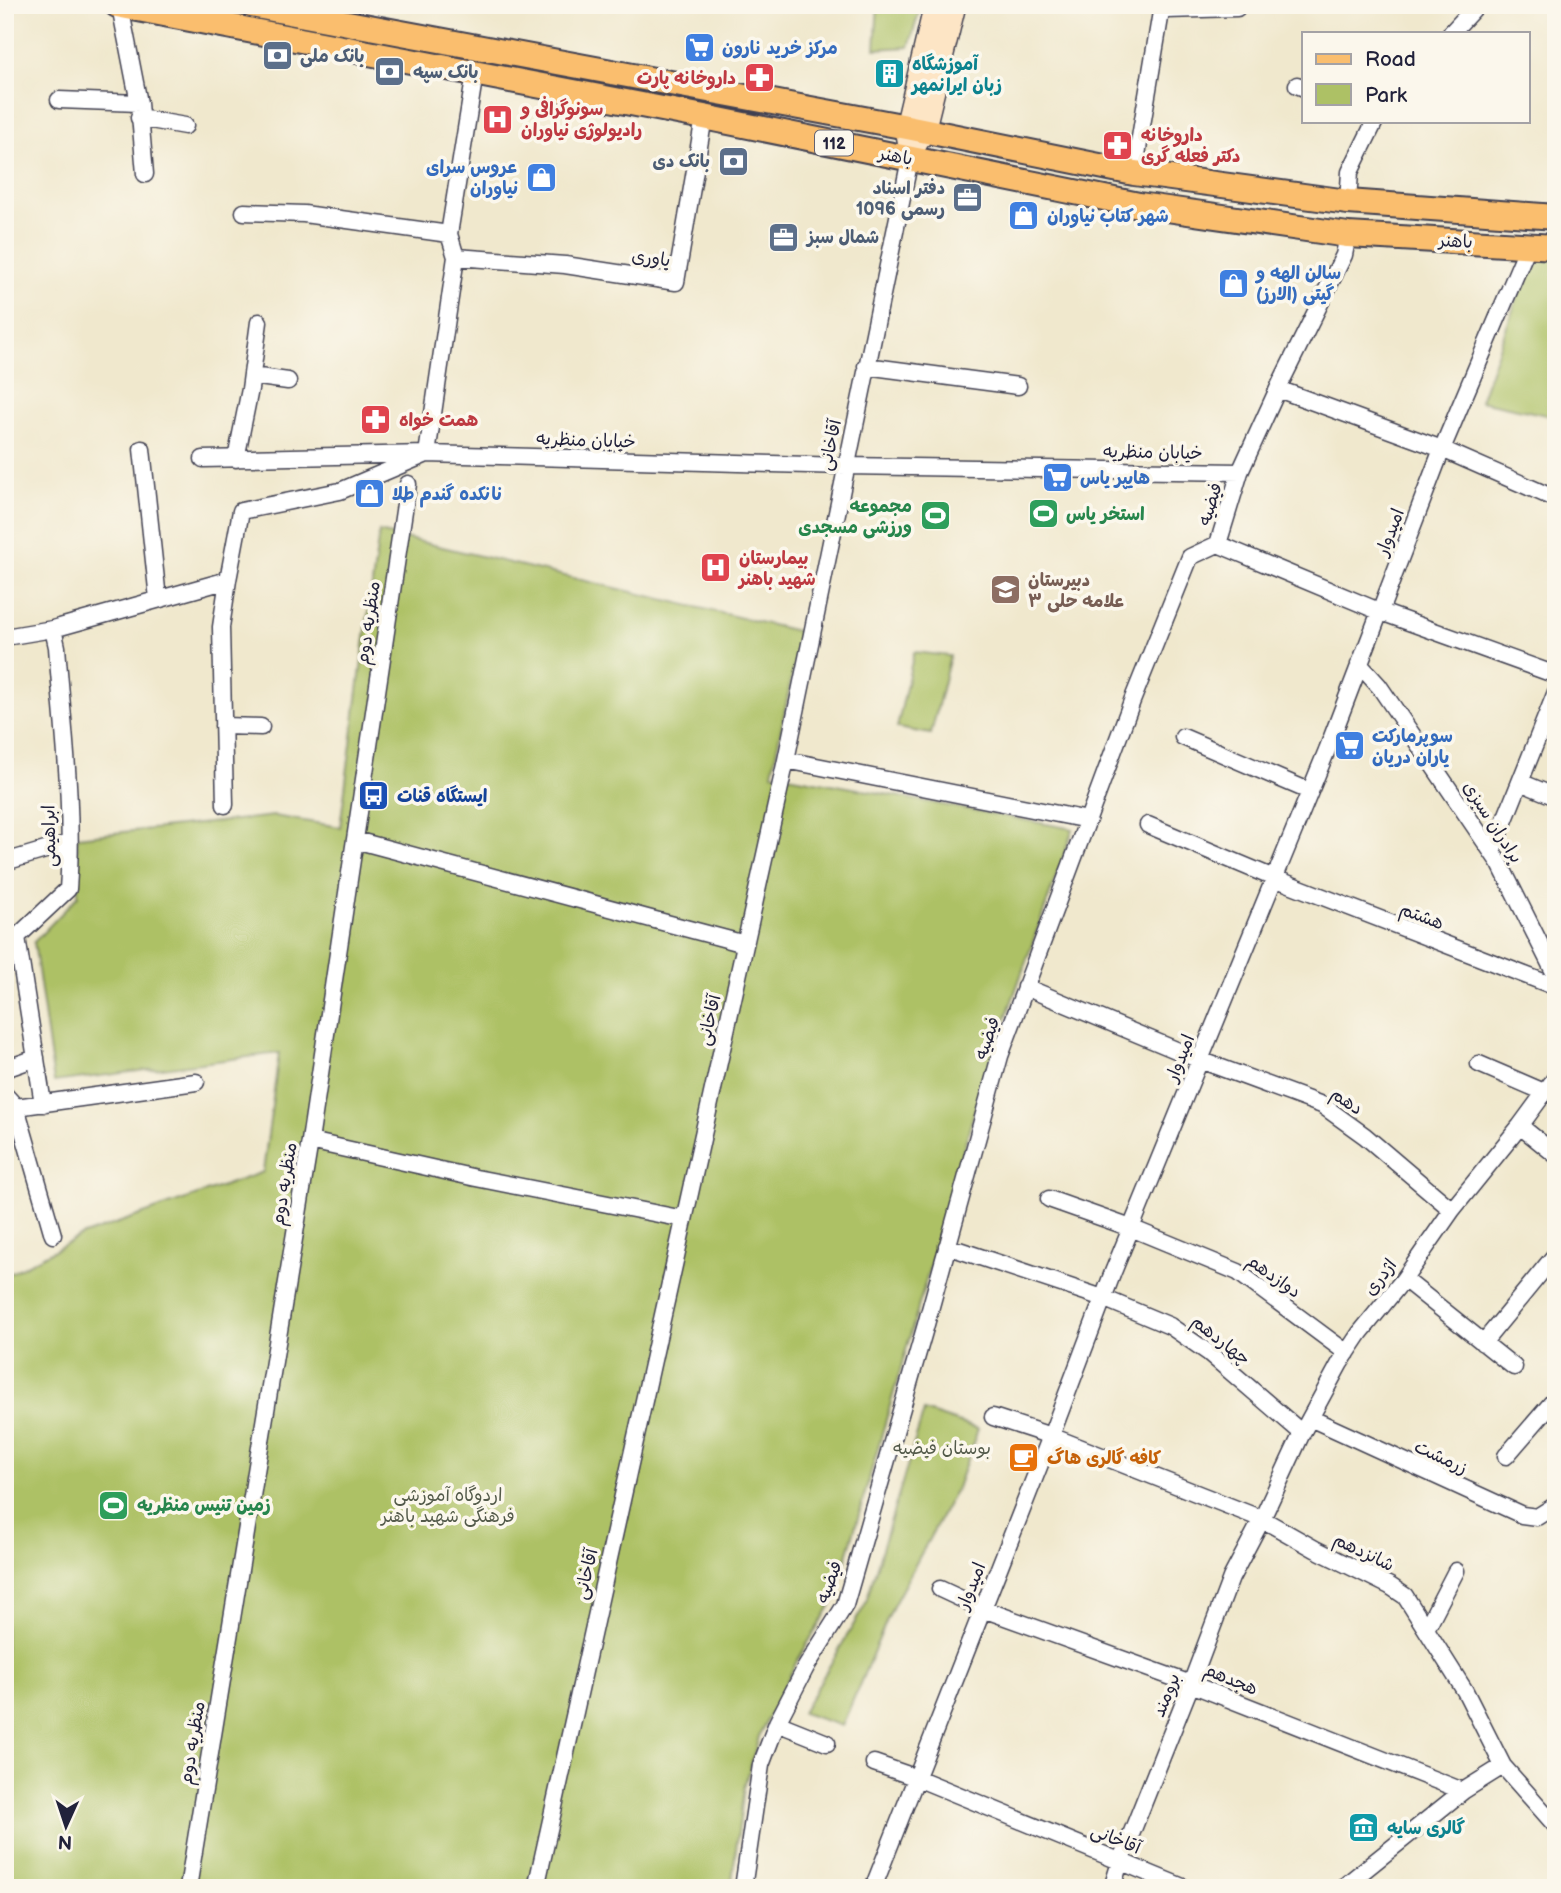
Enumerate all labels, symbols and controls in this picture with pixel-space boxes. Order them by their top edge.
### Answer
supermarket icon: مرکز خرید نارون [682,31,716,65]
legend [1302,32,1530,122]
place label: مرکز خرید نارون [722,38,838,59]
bank icon: بانک ملی [260,39,294,73]
place label: بانک ملی [300,46,365,68]
text: Road [1365,47,1416,72]
place label: آموزشگاه زبان ایرانمهر [910,53,1002,96]
bank icon: بانک سپه [373,55,407,89]
building icon: آموزشگاه زبان ایرانمهر [872,57,906,91]
pharmacy icon: داروخانه پارت [742,61,776,95]
place label: بانک سپه [413,62,479,84]
place label: داروخانه پارت [637,68,736,90]
text: Park [1365,83,1408,108]
place label: سونوگرافی و رادیولوژی نیاوران [519,96,642,142]
hospital icon: سونوگرافی و رادیولوژی نیاوران [481,102,515,136]
place label: داروخانه دکتر فعله گری [1141,125,1240,167]
pharmacy icon: داروخانه دکتر فعله گری [1101,128,1135,162]
road number: 112 [815,130,853,155]
street label: باهنر [875,143,915,170]
bank icon: بانک دی [716,144,750,178]
place label: بانک دی [653,151,710,172]
place label: عروس سرای نیاوران [426,157,518,200]
shop icon: عروس سرای نیاوران [524,160,558,194]
place label: دفتر اسناد رسمی 1096 [856,178,945,221]
office icon: دفتر اسناد رسمی 1096 [951,181,985,215]
shop icon: شهر کتاب نیاوران [1007,199,1041,233]
place label: شهر کتاب نیاوران [1047,206,1169,228]
office icon: شمال سبز [767,220,801,254]
place label: شمال سبز [805,227,879,248]
street label: باهنر [1437,230,1473,253]
street label: یاوری [630,246,672,271]
place label: سالن الهه و گیتی (الارز) [1254,263,1341,306]
shop icon: سالن الهه و گیتی (الارز) [1216,266,1250,300]
pharmacy icon: همت خواه [359,403,393,437]
place label: همت خواه [399,410,478,431]
street label: آقاخانی [815,416,846,473]
street label: خیابان منظریه [536,428,636,453]
street label: خیابان منظریه [1103,441,1203,464]
supermarket icon: هایپر یاس [1040,461,1074,495]
place label: هایپر یاس [1080,468,1150,490]
shop icon: نانکده گندم طلا [352,477,386,511]
street label: فیضیه [1194,480,1227,528]
place label: نانکده گندم طلا [392,483,502,508]
place label: مجموعه ورزشی مسجدی [798,496,912,539]
sports icon: استخر یاس [1026,497,1060,531]
sports icon: مجموعه ورزشی مسجدی [918,499,952,533]
place label: استخر یاس [1066,504,1145,525]
street label: امیدوار [1371,506,1409,561]
place label: بیمارستان شهید باهنر [737,548,816,590]
hospital icon: بیمارستان شهید باهنر [699,551,733,585]
place label: دبیرستان علامه حلی ۳ [1028,570,1125,613]
school or university icon: دبیرستان علامه حلی ۳ [988,573,1022,607]
street label: منظریه دوم [352,580,388,667]
place label: سوپرمارکت یاران دریان [1372,726,1453,768]
supermarket icon: سوپرمارکت یاران دریان [1332,729,1366,763]
street label: برادران سبزی [1458,777,1527,867]
bus stop icon: ایستگاه قنات [357,779,391,813]
place label: ایستگاه قنات [397,785,487,807]
street label: ابراهیمی [38,805,61,867]
street label: هشتم [1396,899,1447,937]
street label: آقاخانی [693,991,726,1048]
street label: فیضیه [970,1014,1005,1062]
street label: امیدوار [1161,1032,1199,1087]
street label: دهم [1325,1083,1367,1122]
street label: منظریه دوم [268,1141,304,1228]
street label: دوازدهم [1241,1250,1305,1305]
street label: اژدری [1360,1255,1401,1300]
street label: چهاردهم [1185,1311,1254,1372]
street label: زرمشت [1411,1436,1471,1479]
park label: بوستان فیضیه [893,1438,991,1459]
cafe icon: کافه گالری هاگ [1007,1441,1041,1475]
place label: کافه گالری هاگ [1047,1447,1161,1469]
park label: اردوگاه آموزشی فرهنگی شهید باهنر [379,1485,515,1527]
sports icon: زمین تنیس منظریه [97,1488,131,1522]
place label: زمین تنیس منظریه [137,1495,271,1516]
street label: شانزدهم [1329,1529,1397,1579]
street label: آقاخانی [570,1545,603,1602]
street label: فیضیه [812,1558,847,1606]
street label: امیدوار [952,1560,990,1615]
street label: هجدهم [1200,1659,1261,1702]
street label: برومند [1148,1670,1185,1720]
street label: منظریه دوم [176,1700,212,1787]
north arrow [32,1792,102,1862]
museum icon: گالری سایه [1347,1811,1381,1845]
place label: گالری سایه [1387,1817,1465,1839]
street label: آقاخانی [1088,1820,1145,1859]
text: N [57,1830,73,1853]

